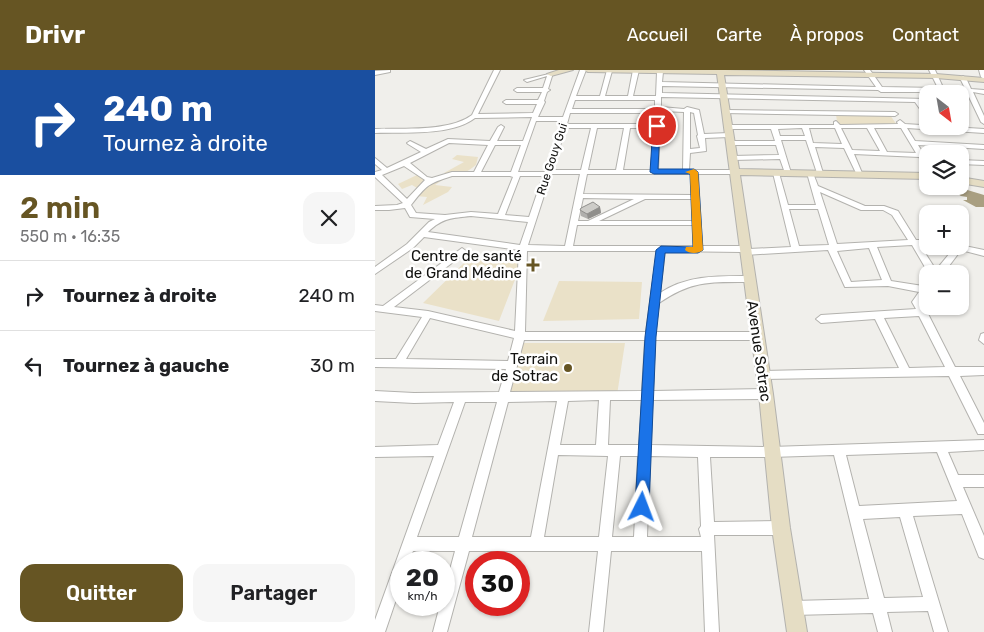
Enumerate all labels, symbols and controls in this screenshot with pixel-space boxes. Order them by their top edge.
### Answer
text: Drivr [25,21,85,49]
text: Accueil [627,24,688,46]
text: Carte [716,24,762,46]
text: À propos [790,24,864,46]
text: Contact [892,24,959,46]
north arrow [919,85,969,135]
map controls [919,85,969,315]
text: 240 m [103,88,213,130]
icon: right [20,90,85,155]
pin [636,105,678,147]
icon: arrive [643,112,671,140]
street label: Rue Gouy Gui [534,121,570,197]
text: Tournez à droite [103,130,268,157]
button: layers [919,145,969,195]
text: 2 min [20,190,100,226]
button: close [303,192,355,244]
button: + [919,205,969,255]
text: 550 m · 16:35 [20,227,120,246]
place label: Centre de santé de Grand Médine [405,247,522,282]
marker: Centre de santé de Grand Médine [526,258,540,272]
button: − [919,265,969,315]
icon: right [20,282,48,310]
text: Tournez à droite [63,284,217,307]
text: 240 m [299,284,355,307]
street label: Avenue Sotrac [743,299,775,403]
place label: Terrain de Sotrac [491,350,558,385]
icon: left [20,352,48,380]
text: Tournez à gauche [63,354,229,377]
text: 30 m [310,354,355,377]
marker: Terrain de Sotrac [562,362,574,374]
position arrow [615,480,667,532]
speed limit sign: 30 [465,551,530,616]
text: 20 [406,563,439,592]
button: Quitter [20,564,183,622]
button: Partager [193,564,355,622]
text: km/h [408,589,437,603]

